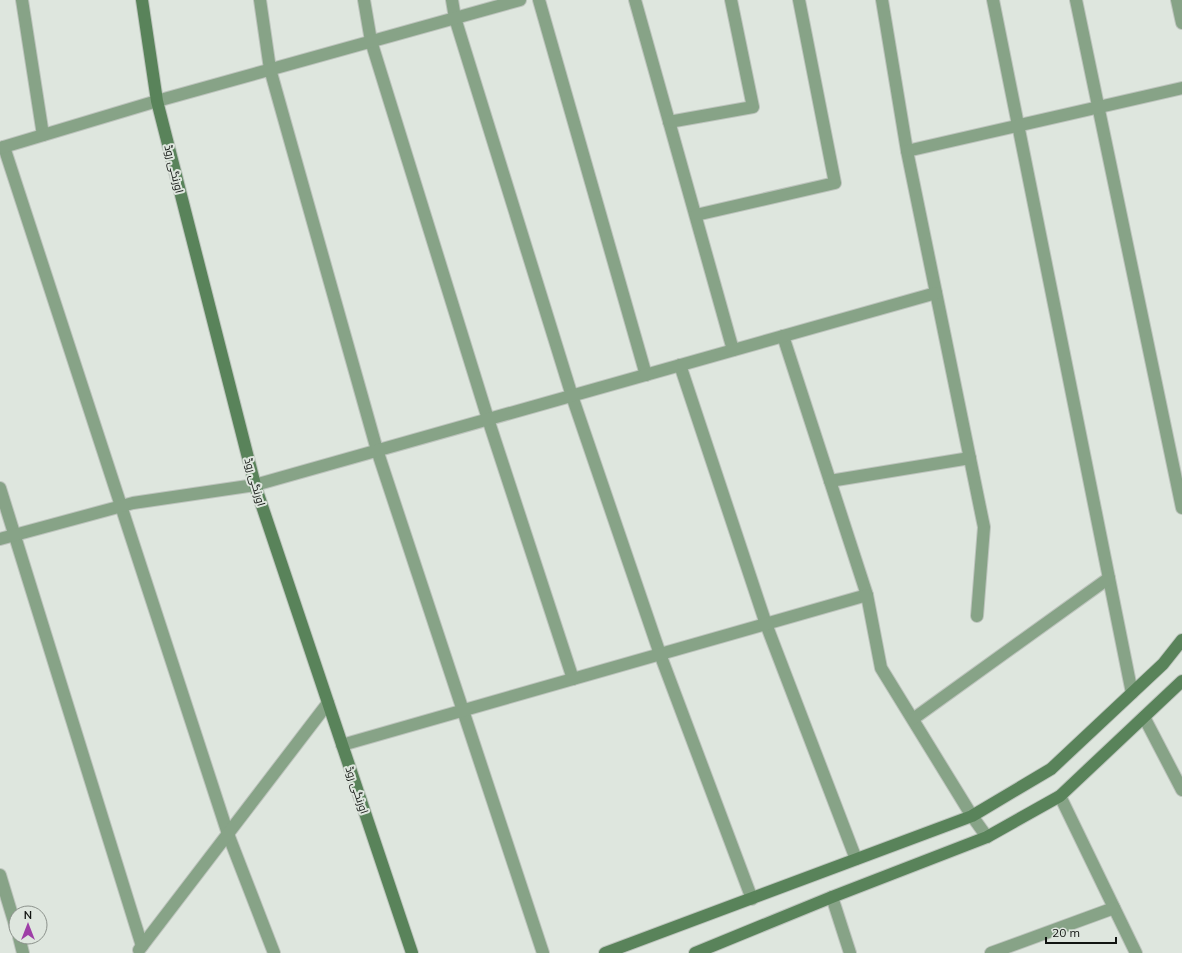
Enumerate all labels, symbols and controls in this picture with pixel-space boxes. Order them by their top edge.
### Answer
street label: اورنگی روڈ [161,143,187,195]
street label: اورنگی روڈ [241,456,269,508]
street label: اورنگی روڈ [342,764,372,816]
north arrow [8,905,48,945]
text: N [24,908,32,922]
scale bar [1046,919,1116,945]
text: 20 m [1052,925,1080,940]

